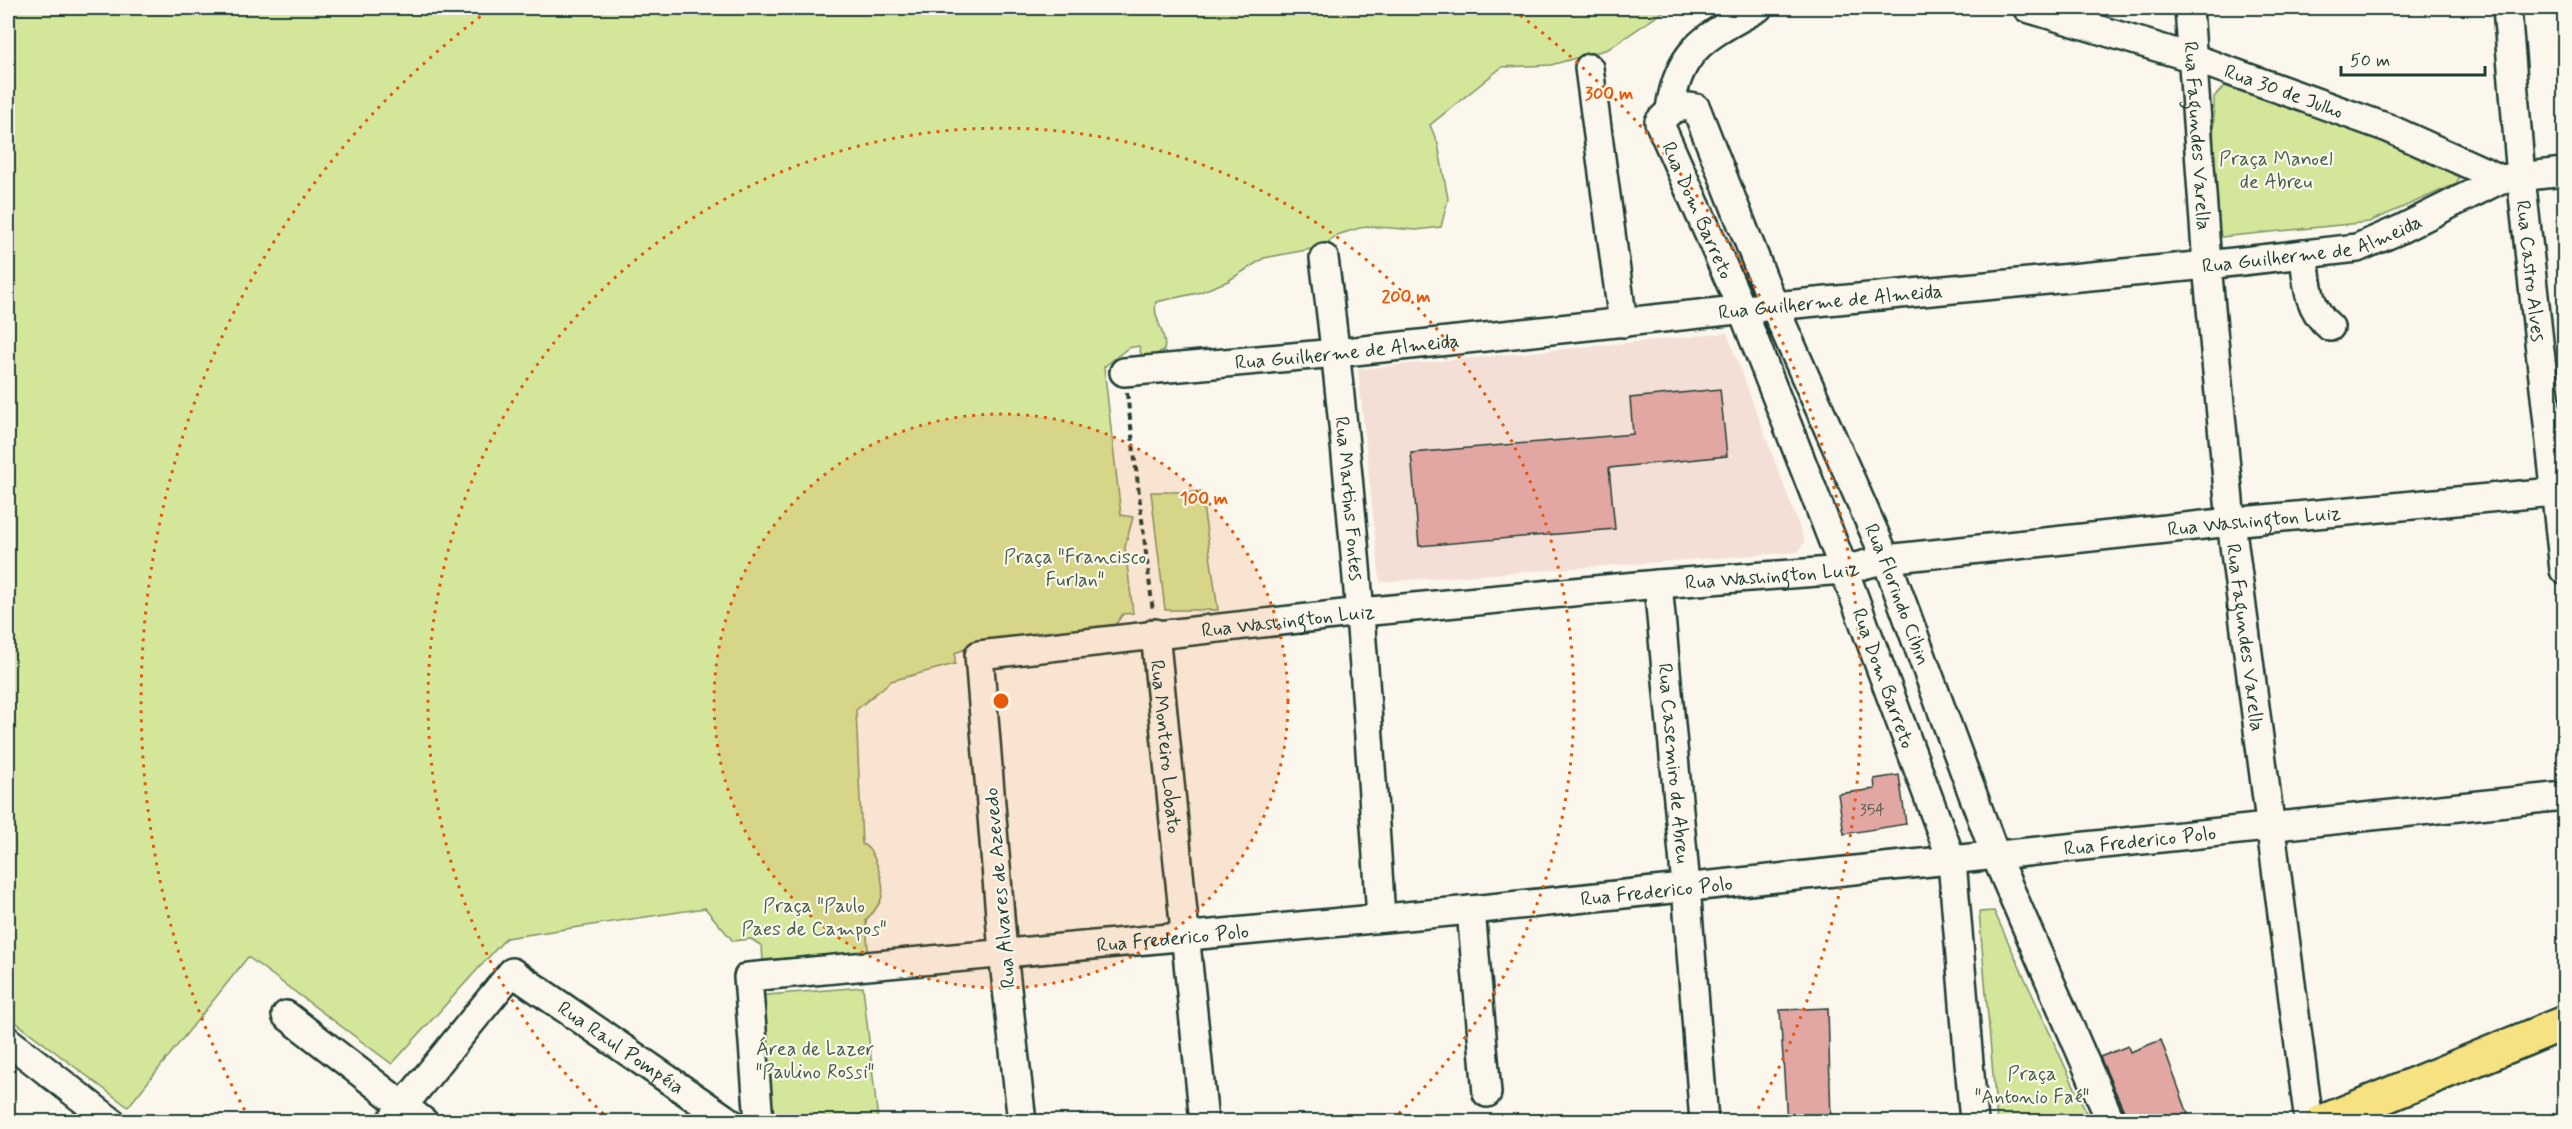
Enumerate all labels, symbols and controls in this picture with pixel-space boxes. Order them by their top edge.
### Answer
scale bar [2341,39,2485,77]
street label: Rua Fagundes Varella [2176,41,2217,231]
text: 50 m [2350,49,2390,73]
street label: Rua 30 de Julho [2220,58,2347,126]
text: 300 m [1585,82,1633,106]
street label: Rua Dom Barreto [1654,138,1739,283]
park label: Praça Manoel de Abreu [2219,146,2333,196]
street label: Rua Castro Alves [2509,199,2551,343]
street label: Rua Guilherme de Almeida [2201,209,2427,280]
street label: Rua Guilherme de Almeida [1717,278,1944,327]
text: 200 m [1381,285,1431,309]
street label: Rua Guilherme de Almeida [1234,328,1461,377]
street label: Rua Martins Fontes [1327,415,1369,582]
text: 100 m [1180,487,1228,511]
street label: Rua Washington Luiz [2166,500,2342,544]
street label: Rua Florindo Cibin [1857,520,1936,669]
street label: Rua Fagundes Varella [2219,542,2270,733]
park label: Praça "Francisco Furlan" [1004,544,1146,594]
street label: Rua Washington Luiz [1684,555,1862,597]
street label: Rua Washington Luiz [1200,599,1376,645]
street label: Rua Dom Barreto [1845,605,1920,752]
street label: Rua Monteiro Lobato [1143,659,1187,835]
street label: Rua Casemiro de Abreu [1650,662,1696,865]
centre of rings [991,691,1011,711]
street label: Rua Alvares de Azevedo [978,786,1023,989]
house number: 354 [1859,800,1885,821]
street label: Rua Frederico Polo [2063,820,2217,863]
street label: Rua Frederico Polo [1579,871,1734,913]
park label: Praça "Paulo Paes de Campos" [741,893,887,943]
street label: Rua Frederico Polo [1096,919,1250,960]
street label: Rua Raul Pompéia [552,995,689,1102]
park label: Área de Lazer "Paulino Rossi" [756,1036,874,1086]
park label: Praça "Antonio Faé" [1975,1061,2089,1111]

